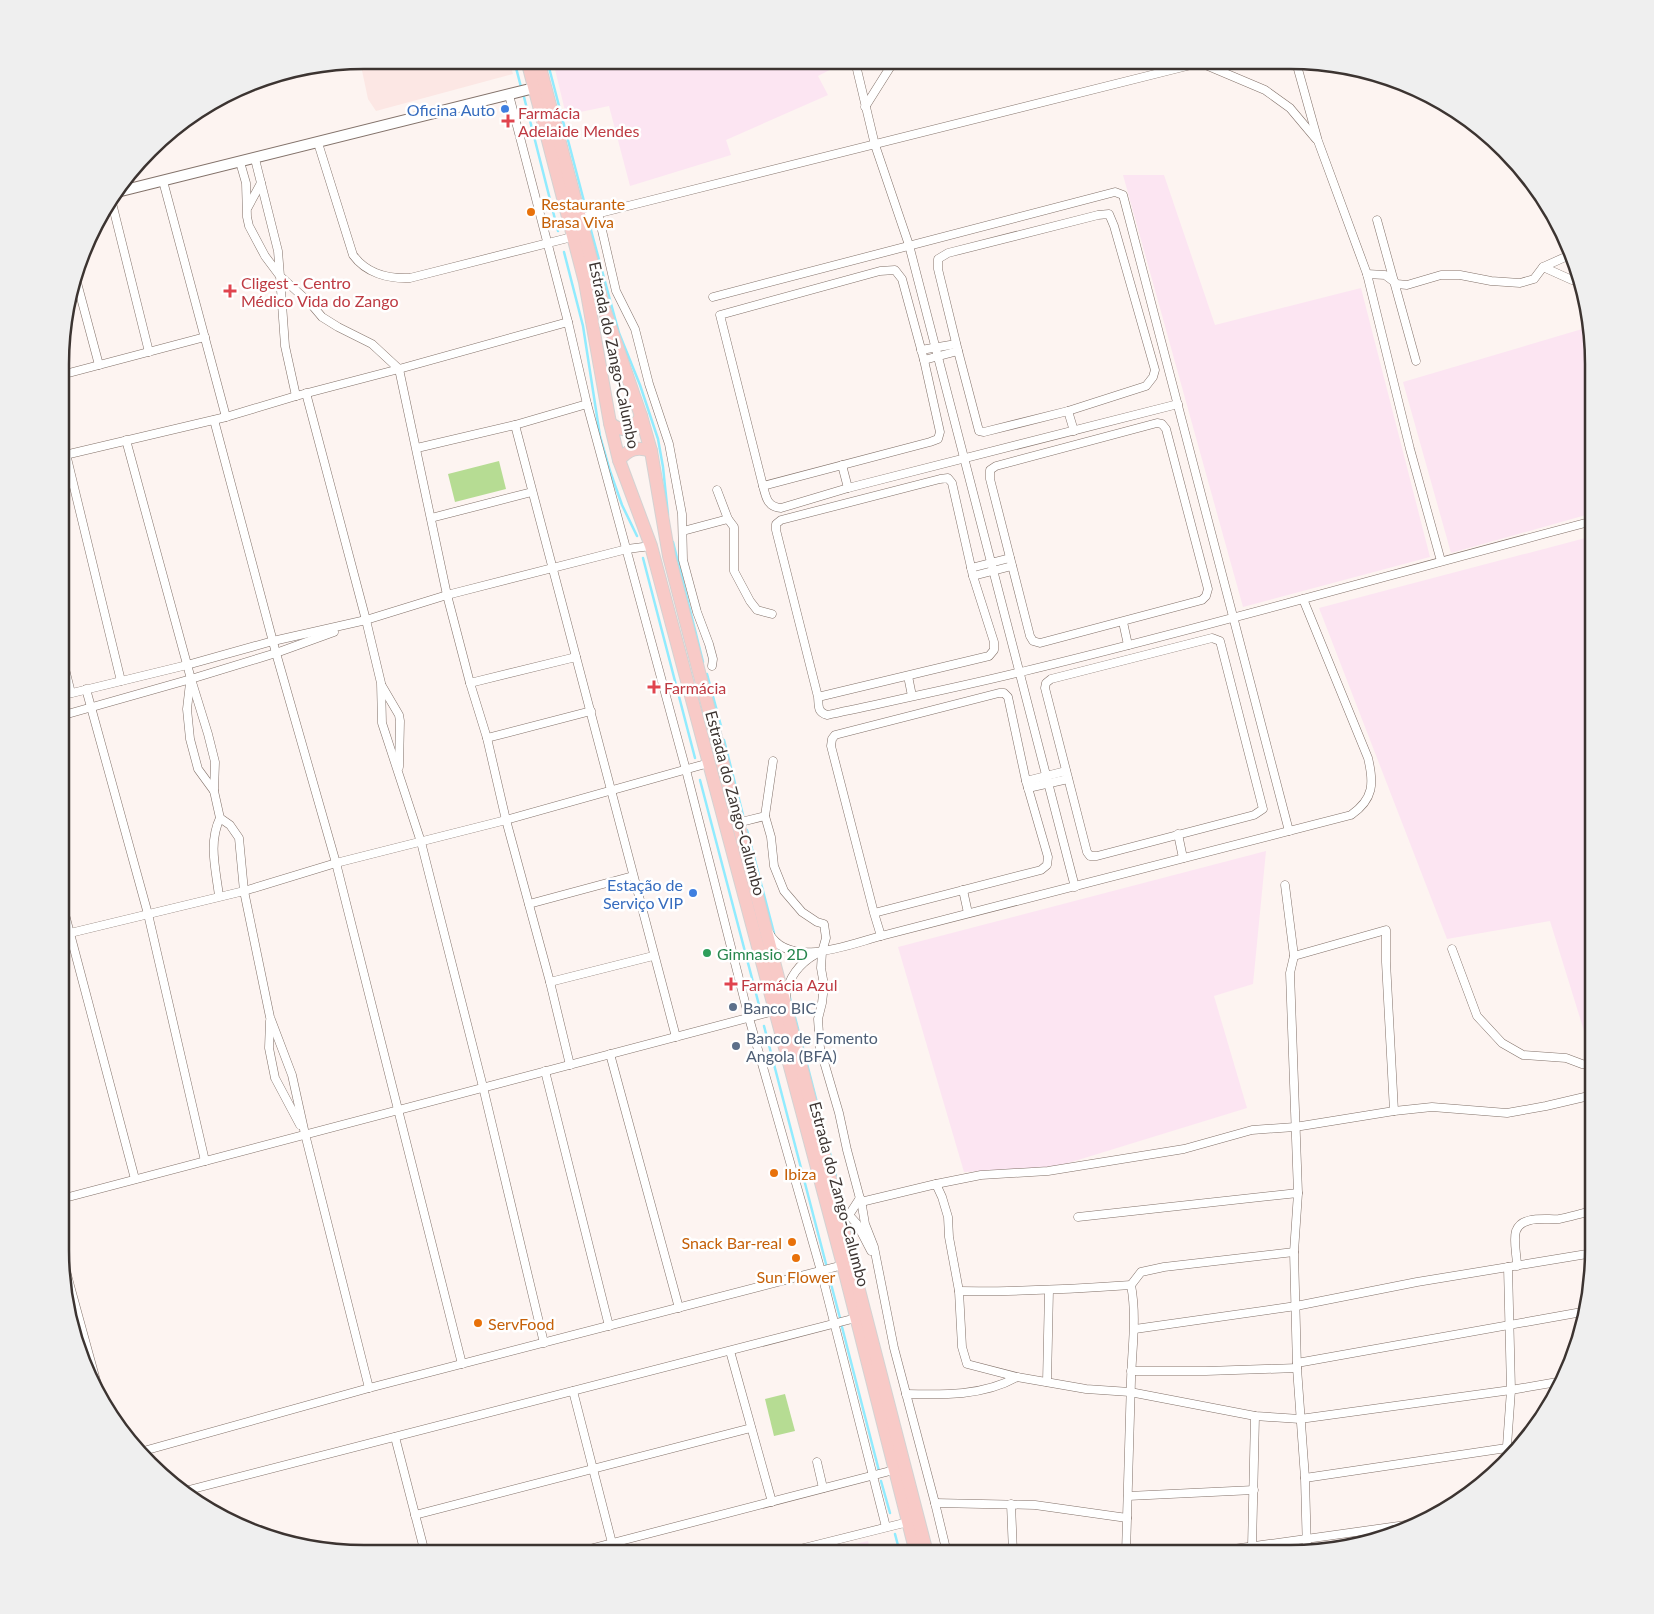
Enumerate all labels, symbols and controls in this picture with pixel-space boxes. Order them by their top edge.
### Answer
place label: Oficina Auto [407,100,495,119]
marker: Oficina Auto [499,103,511,115]
place label: Farmácia Adelaide Mendes [518,103,640,140]
marker: Farmácia Adelaide Mendes [502,115,514,127]
place label: Restaurante Brasa Viva [541,194,625,231]
marker: Restaurante Brasa Viva [525,206,537,218]
street label: Estrada do Zango-Calumbo [586,260,644,450]
place label: Cligest - Centro Médico Vida do Zango [241,273,398,310]
marker: Cligest - Centro Médico Vida do Zango [223,284,237,298]
place label: Farmácia [664,678,726,697]
marker: Farmácia [648,681,660,693]
street label: Estrada do Zango-Calumbo [702,708,770,898]
place label: Estação de Serviço VIP [603,875,683,912]
marker: Estação de Serviço VIP [687,887,699,899]
place label: Gimnasio 2D [717,944,808,963]
marker: Gimnasio 2D [701,947,713,959]
place label: Farmácia Azul [741,975,838,994]
marker: Farmácia Azul [725,978,737,990]
place label: Banco BIC [743,998,817,1017]
marker: Banco BIC [727,1001,739,1013]
place label: Banco de Fomento Angola (BFA) [746,1028,878,1065]
marker: Banco de Fomento Angola (BFA) [730,1040,742,1052]
street label: Estrada do Zango-Calumbo [806,1099,874,1289]
place label: Ibiza [784,1164,816,1183]
marker: Ibiza [768,1167,780,1179]
place label: Snack Bar-real [681,1233,782,1252]
marker: Snack Bar-real [786,1236,798,1248]
marker: Sun Flower [790,1252,802,1264]
place label: Sun Flower [757,1267,836,1286]
place label: ServFood [488,1314,554,1333]
marker: ServFood [472,1317,484,1329]

